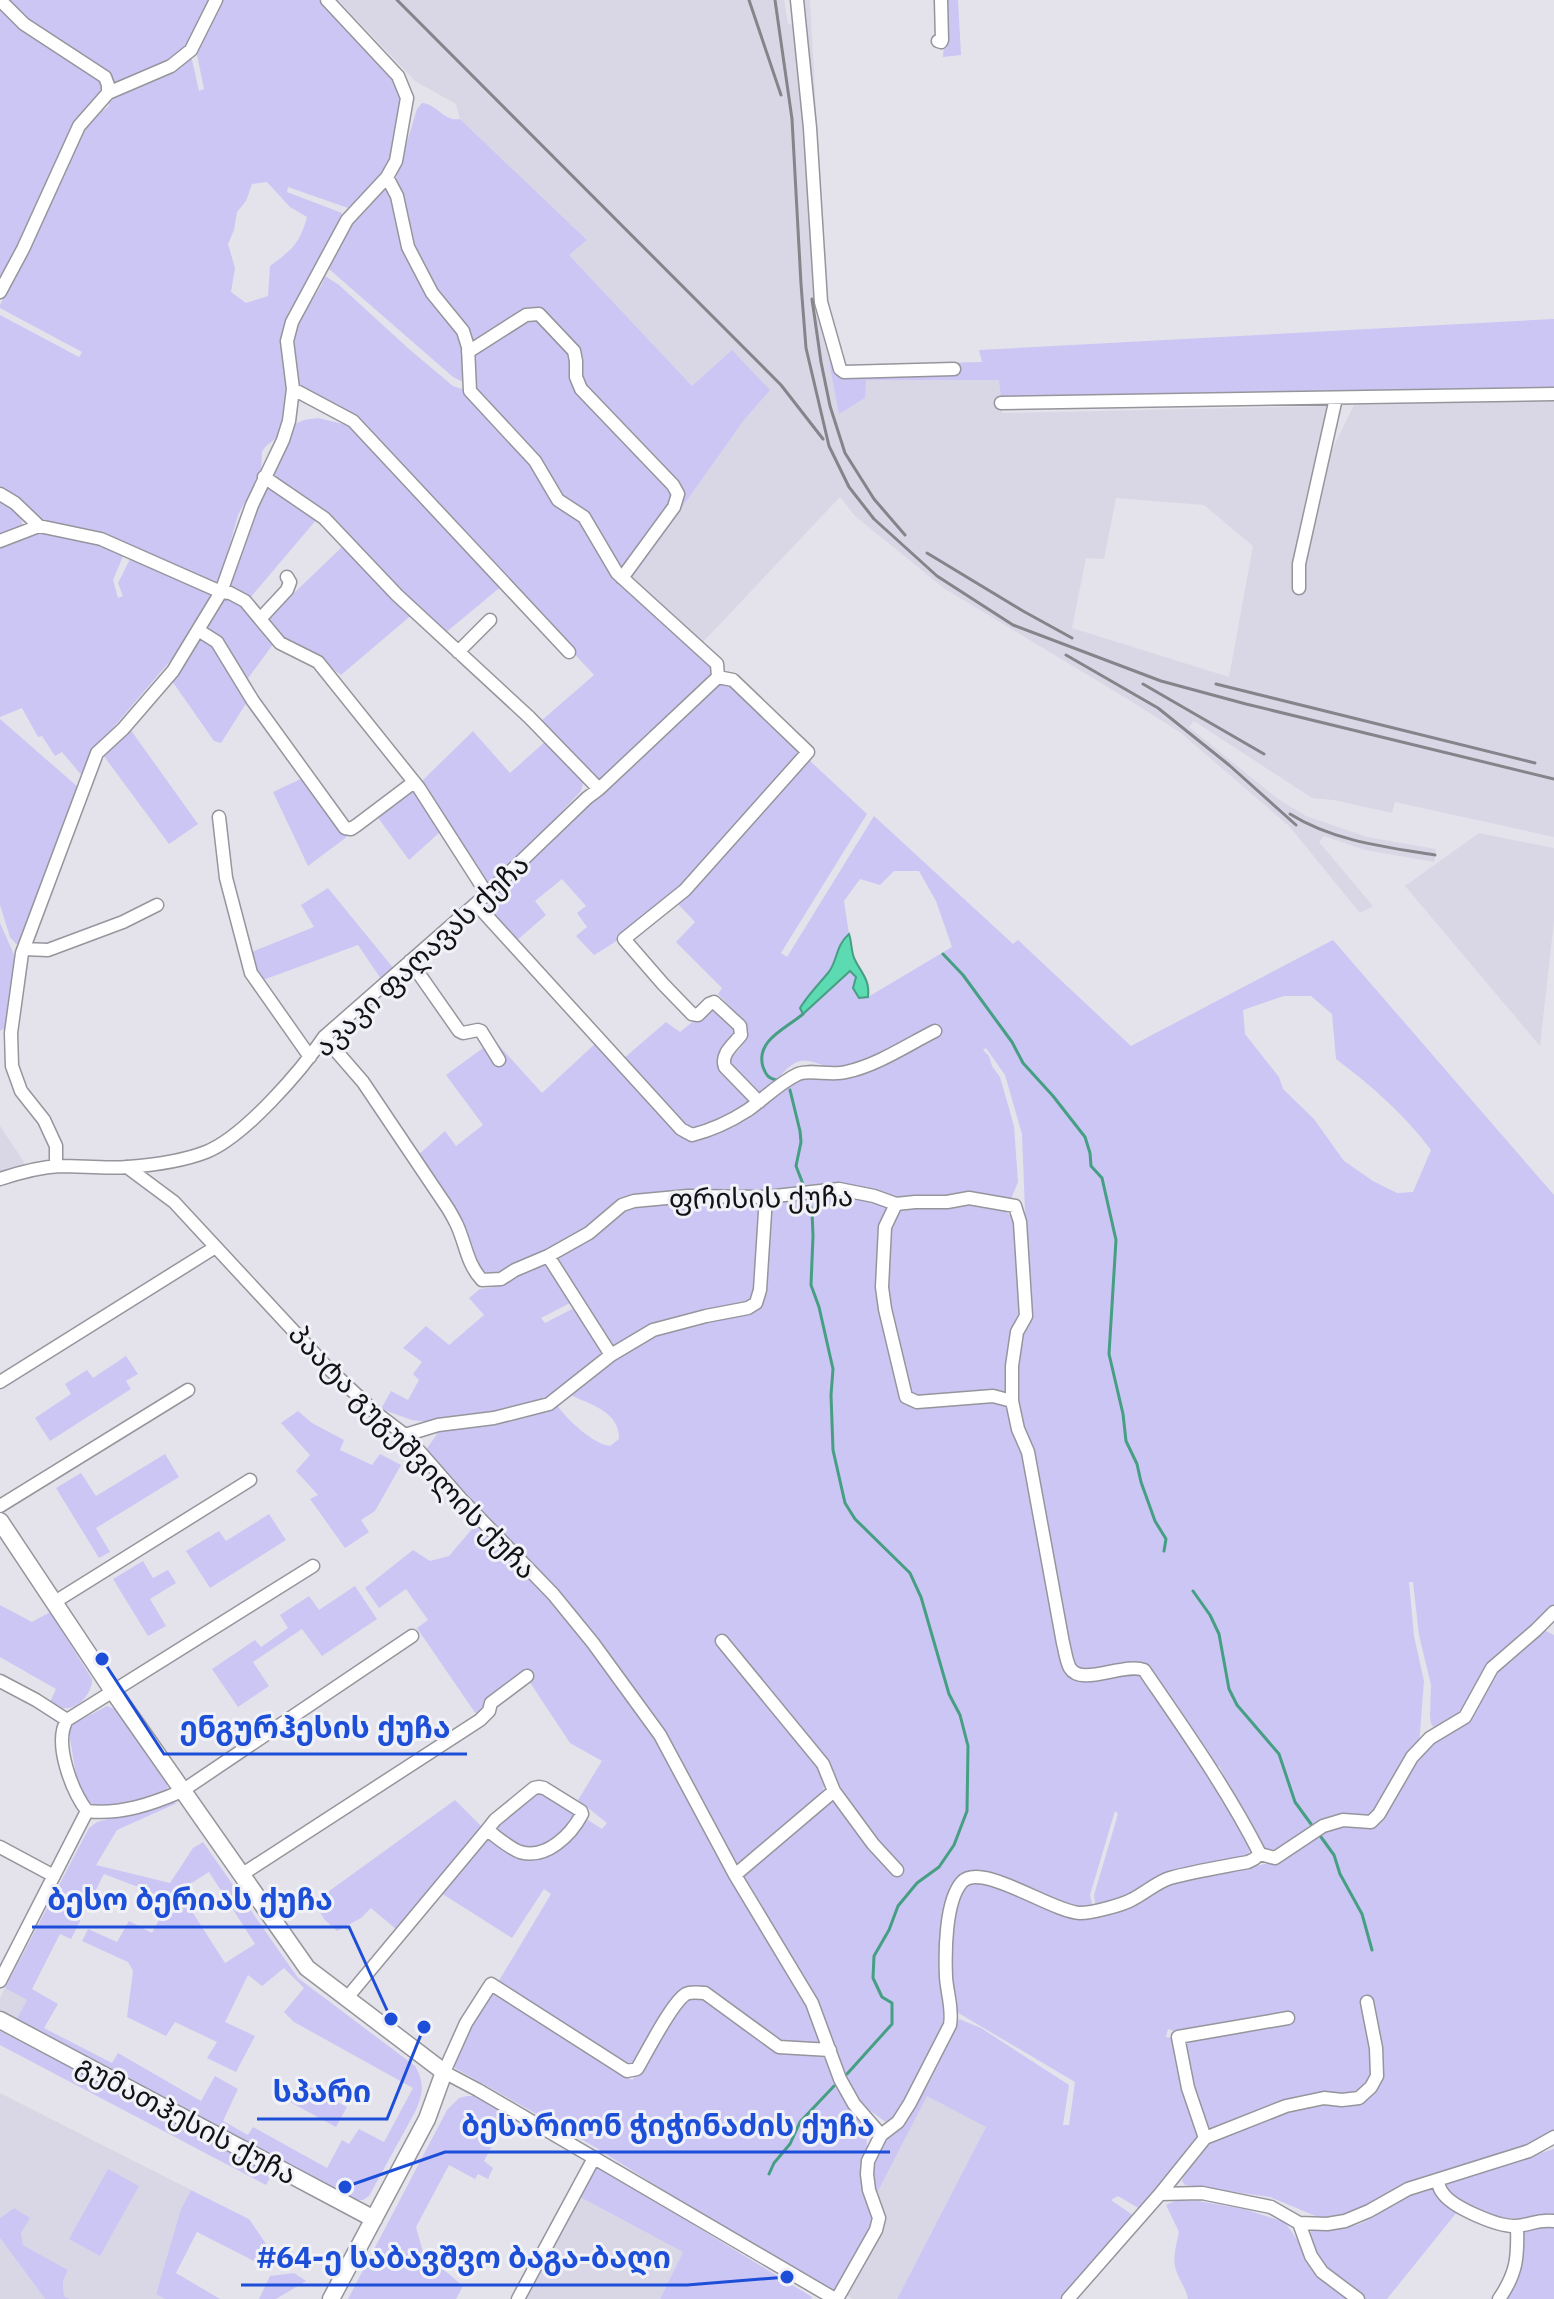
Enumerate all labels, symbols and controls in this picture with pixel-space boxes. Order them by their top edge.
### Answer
street label: აკაკი ფაღავას ქუჩა [305,846,537,1064]
street label: ფრისის ქუჩა [668,1177,854,1217]
street label: პაატა გუგუშვილის ქუჩა [281,1315,545,1587]
callout: ენგურჰესის ქუჩა [164,1700,467,1754]
text: ენგურჰესის ქუჩა [180,1707,450,1746]
callout: ბესო ბერიას ქუჩა [32,1873,349,1927]
text: ბესო ბერიას ქუჩა [47,1879,333,1918]
street label: გუმათჰესის ქუჩა [71,2045,303,2193]
callout: სპარი [257,2065,387,2119]
text: სპარი [273,2071,371,2110]
callout: ბესარიონ ჭიჭინაძის ქუჩა [445,2098,890,2152]
text: ბესარიონ ჭიჭინაძის ქუჩა [461,2105,875,2144]
callout: #64-ე საბავშვო ბაგა-ბაღი [241,2231,687,2285]
text: #64-ე საბავშვო ბაგა-ბაღი [257,2237,671,2276]

